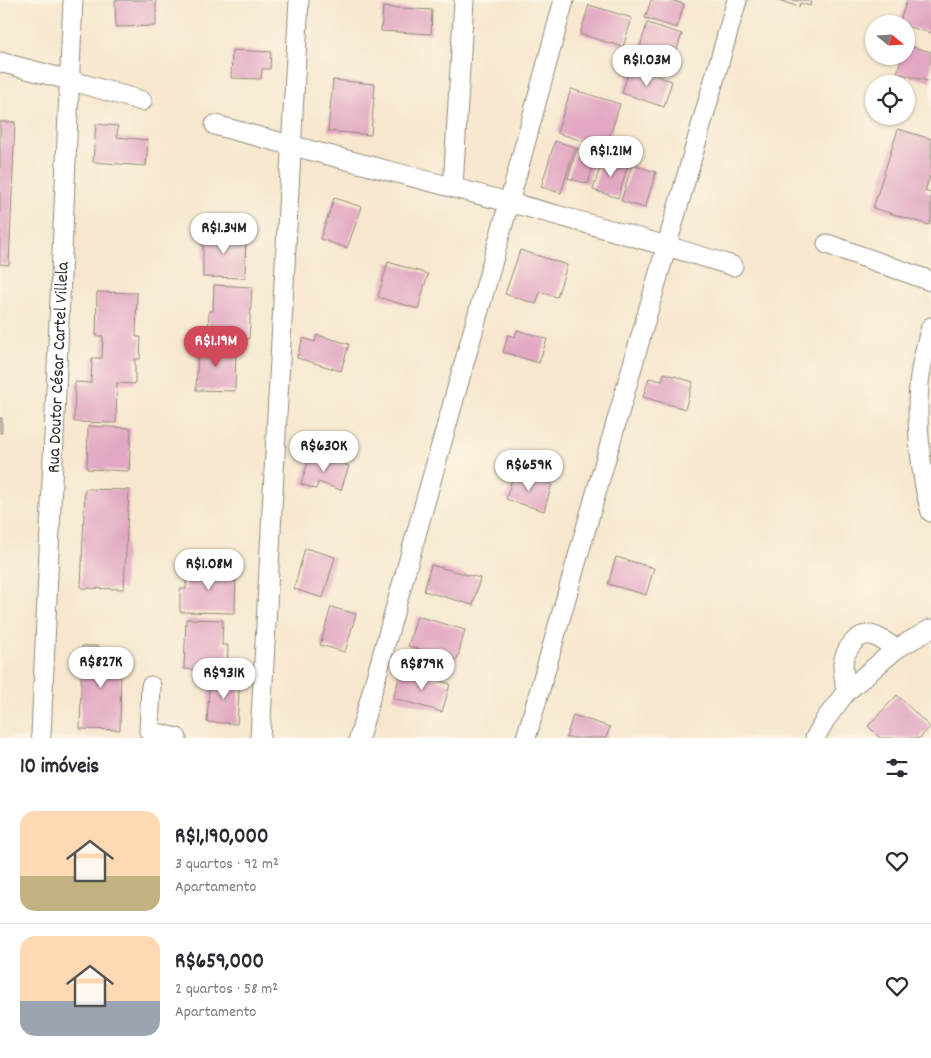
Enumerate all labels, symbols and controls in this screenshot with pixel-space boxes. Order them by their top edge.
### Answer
north arrow [865,15,915,65]
map controls [865,15,915,125]
pin: R$1.03M [601,44,693,87]
text: R$1.03M [623,49,671,72]
button: locate [865,75,915,125]
pin: R$1.21M [565,136,657,178]
text: R$1.21M [590,140,632,163]
pin: R$1.34M [178,212,270,255]
text: R$1.34M [201,217,247,240]
street label: Rua Doutor César Cartel Villela [42,261,77,474]
pin: R$1.19M [170,326,262,368]
text: R$1.19M [195,330,237,353]
pin: R$630K [283,430,365,473]
text: R$630K [301,435,347,458]
pin: R$659K [488,450,570,492]
text: R$659K [506,454,552,477]
pin: R$1.08M [163,548,255,591]
text: R$1.08M [186,553,232,576]
pin: R$827K [60,646,142,689]
pin: R$879K [381,648,463,691]
text: R$827K [80,651,122,674]
text: R$879K [400,653,444,676]
pin: R$931K [183,658,265,700]
text: R$931K [203,662,245,685]
text: 10 imóveis [20,753,99,783]
icon: filters [883,754,911,782]
text: R$1,190,000 [175,823,268,853]
icon: home [60,831,120,891]
icon: heart [883,847,911,875]
text: 3 quartos · 92 m² [175,853,279,876]
text: Apartamento [175,876,256,899]
text: R$659,000 [175,948,264,978]
icon: home [60,956,120,1016]
icon: heart [883,972,911,1000]
text: 2 quartos · 58 m² [175,978,278,1001]
text: Apartamento [175,1001,256,1024]

